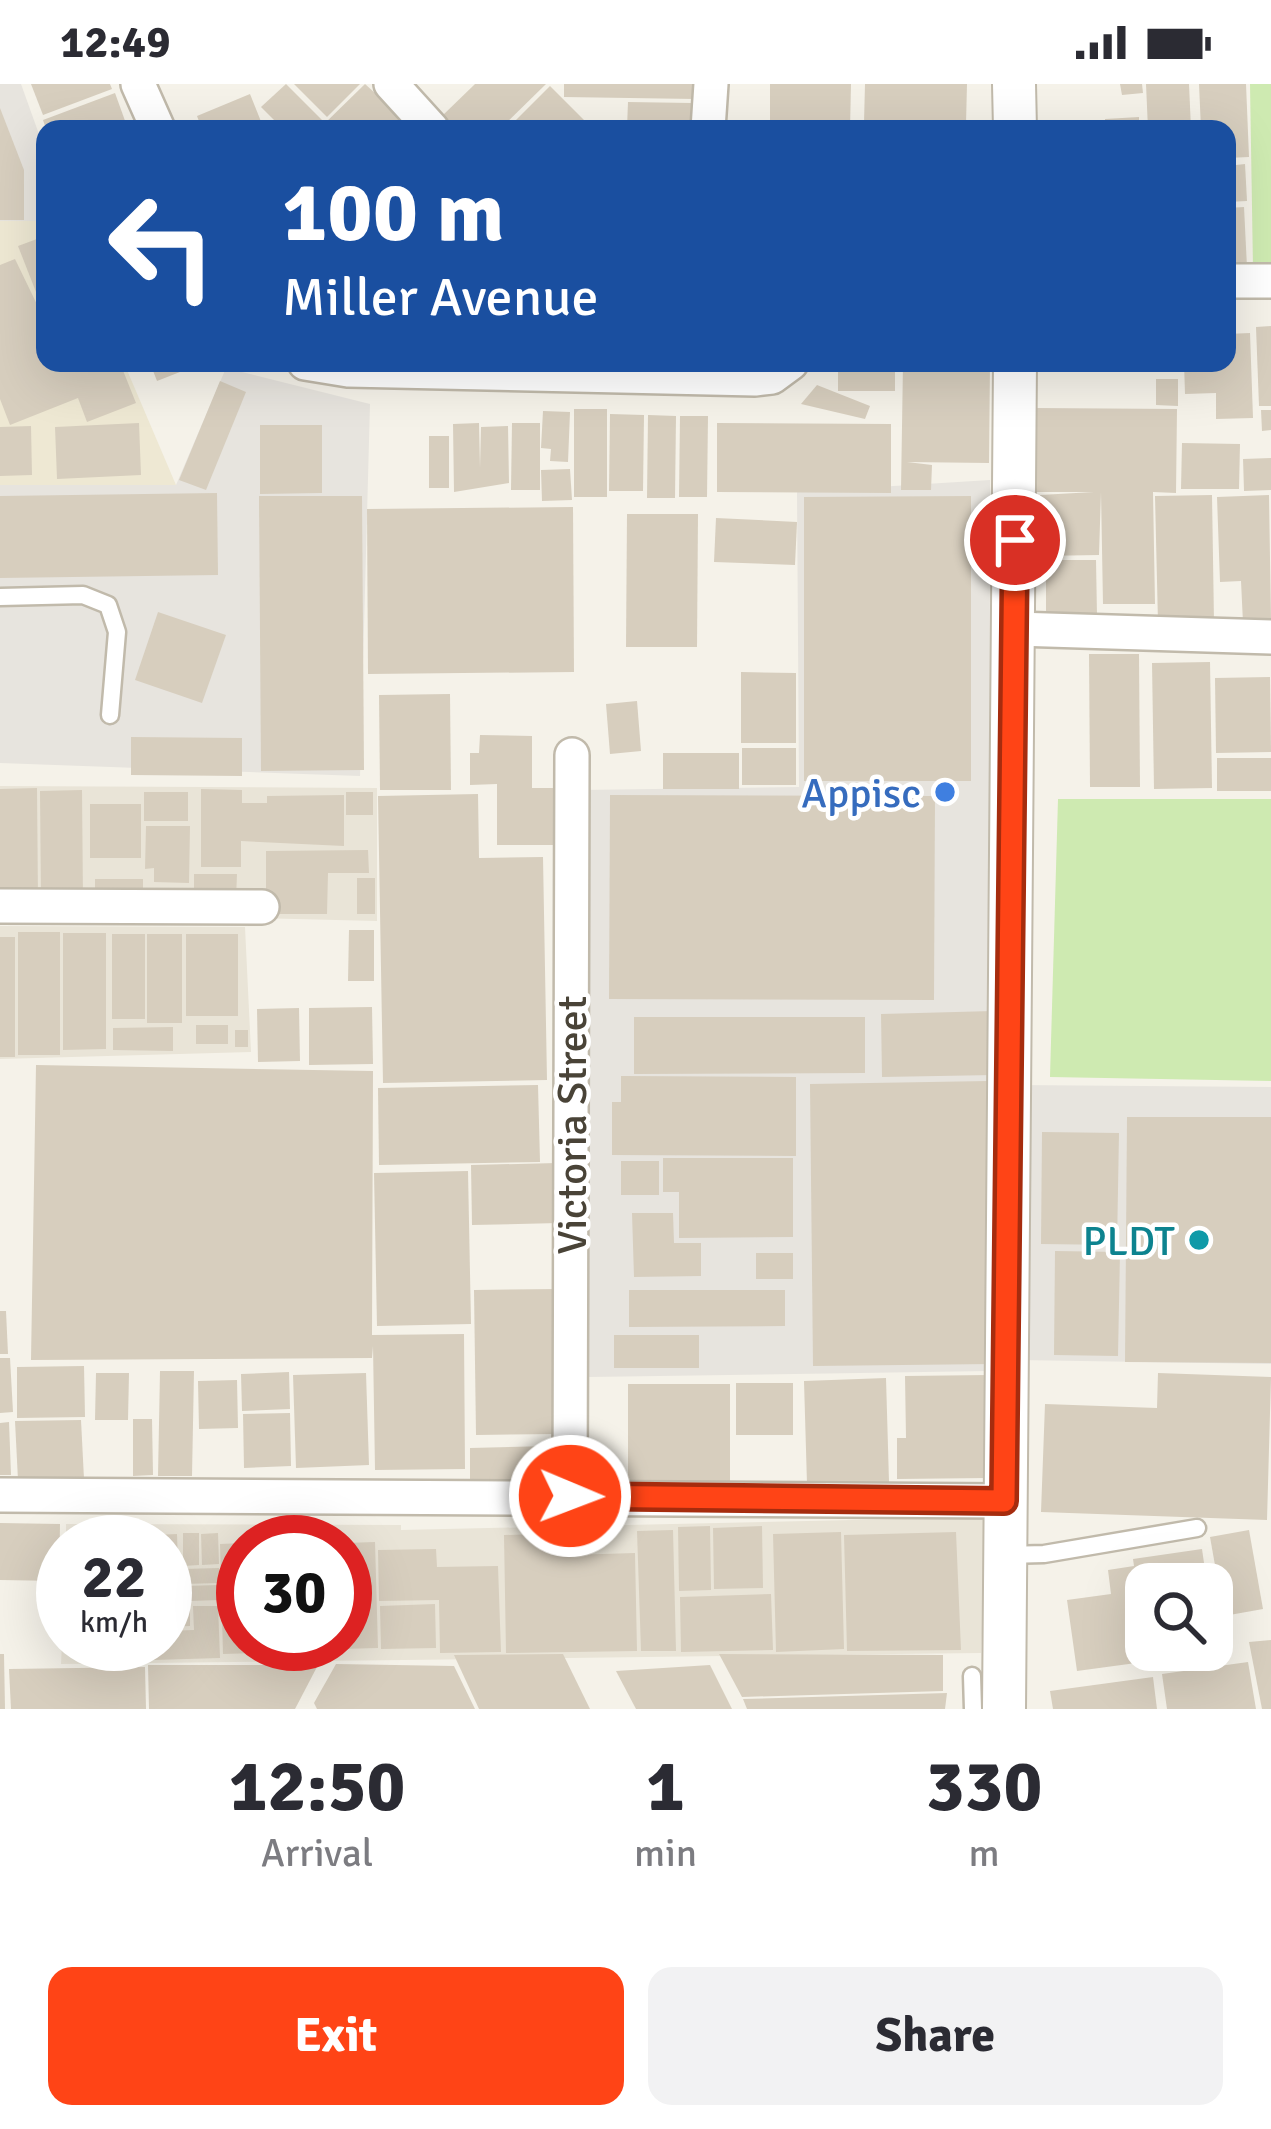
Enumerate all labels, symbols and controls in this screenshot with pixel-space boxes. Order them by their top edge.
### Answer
text: 12:49 [60,15,170,70]
text: 100 m [282,161,504,265]
icon: left [84,168,240,324]
text: Miller Avenue [282,264,599,331]
pin [964,489,1066,591]
icon: arrive [982,507,1048,573]
place label: Appisc [801,768,921,819]
marker: Appisc [932,779,958,805]
street label: Victoria Street [547,996,598,1255]
place label: PLDT [1083,1216,1175,1267]
marker: PLDT [1186,1227,1212,1253]
position arrow [507,1433,633,1559]
speed limit sign: 30 [216,1515,372,1671]
text: 22 [82,1541,146,1615]
map controls [1125,1563,1233,1671]
button: search [1125,1563,1233,1671]
text: km/h [80,1604,148,1641]
text: 12:50 [229,1742,405,1831]
text: 1 [646,1742,685,1831]
text: 330 [926,1742,1042,1831]
text: Arrival [261,1829,373,1877]
text: min [634,1829,697,1877]
text: m [968,1829,1000,1877]
button: Exit [48,1967,624,2105]
button: Share [648,1967,1223,2105]

